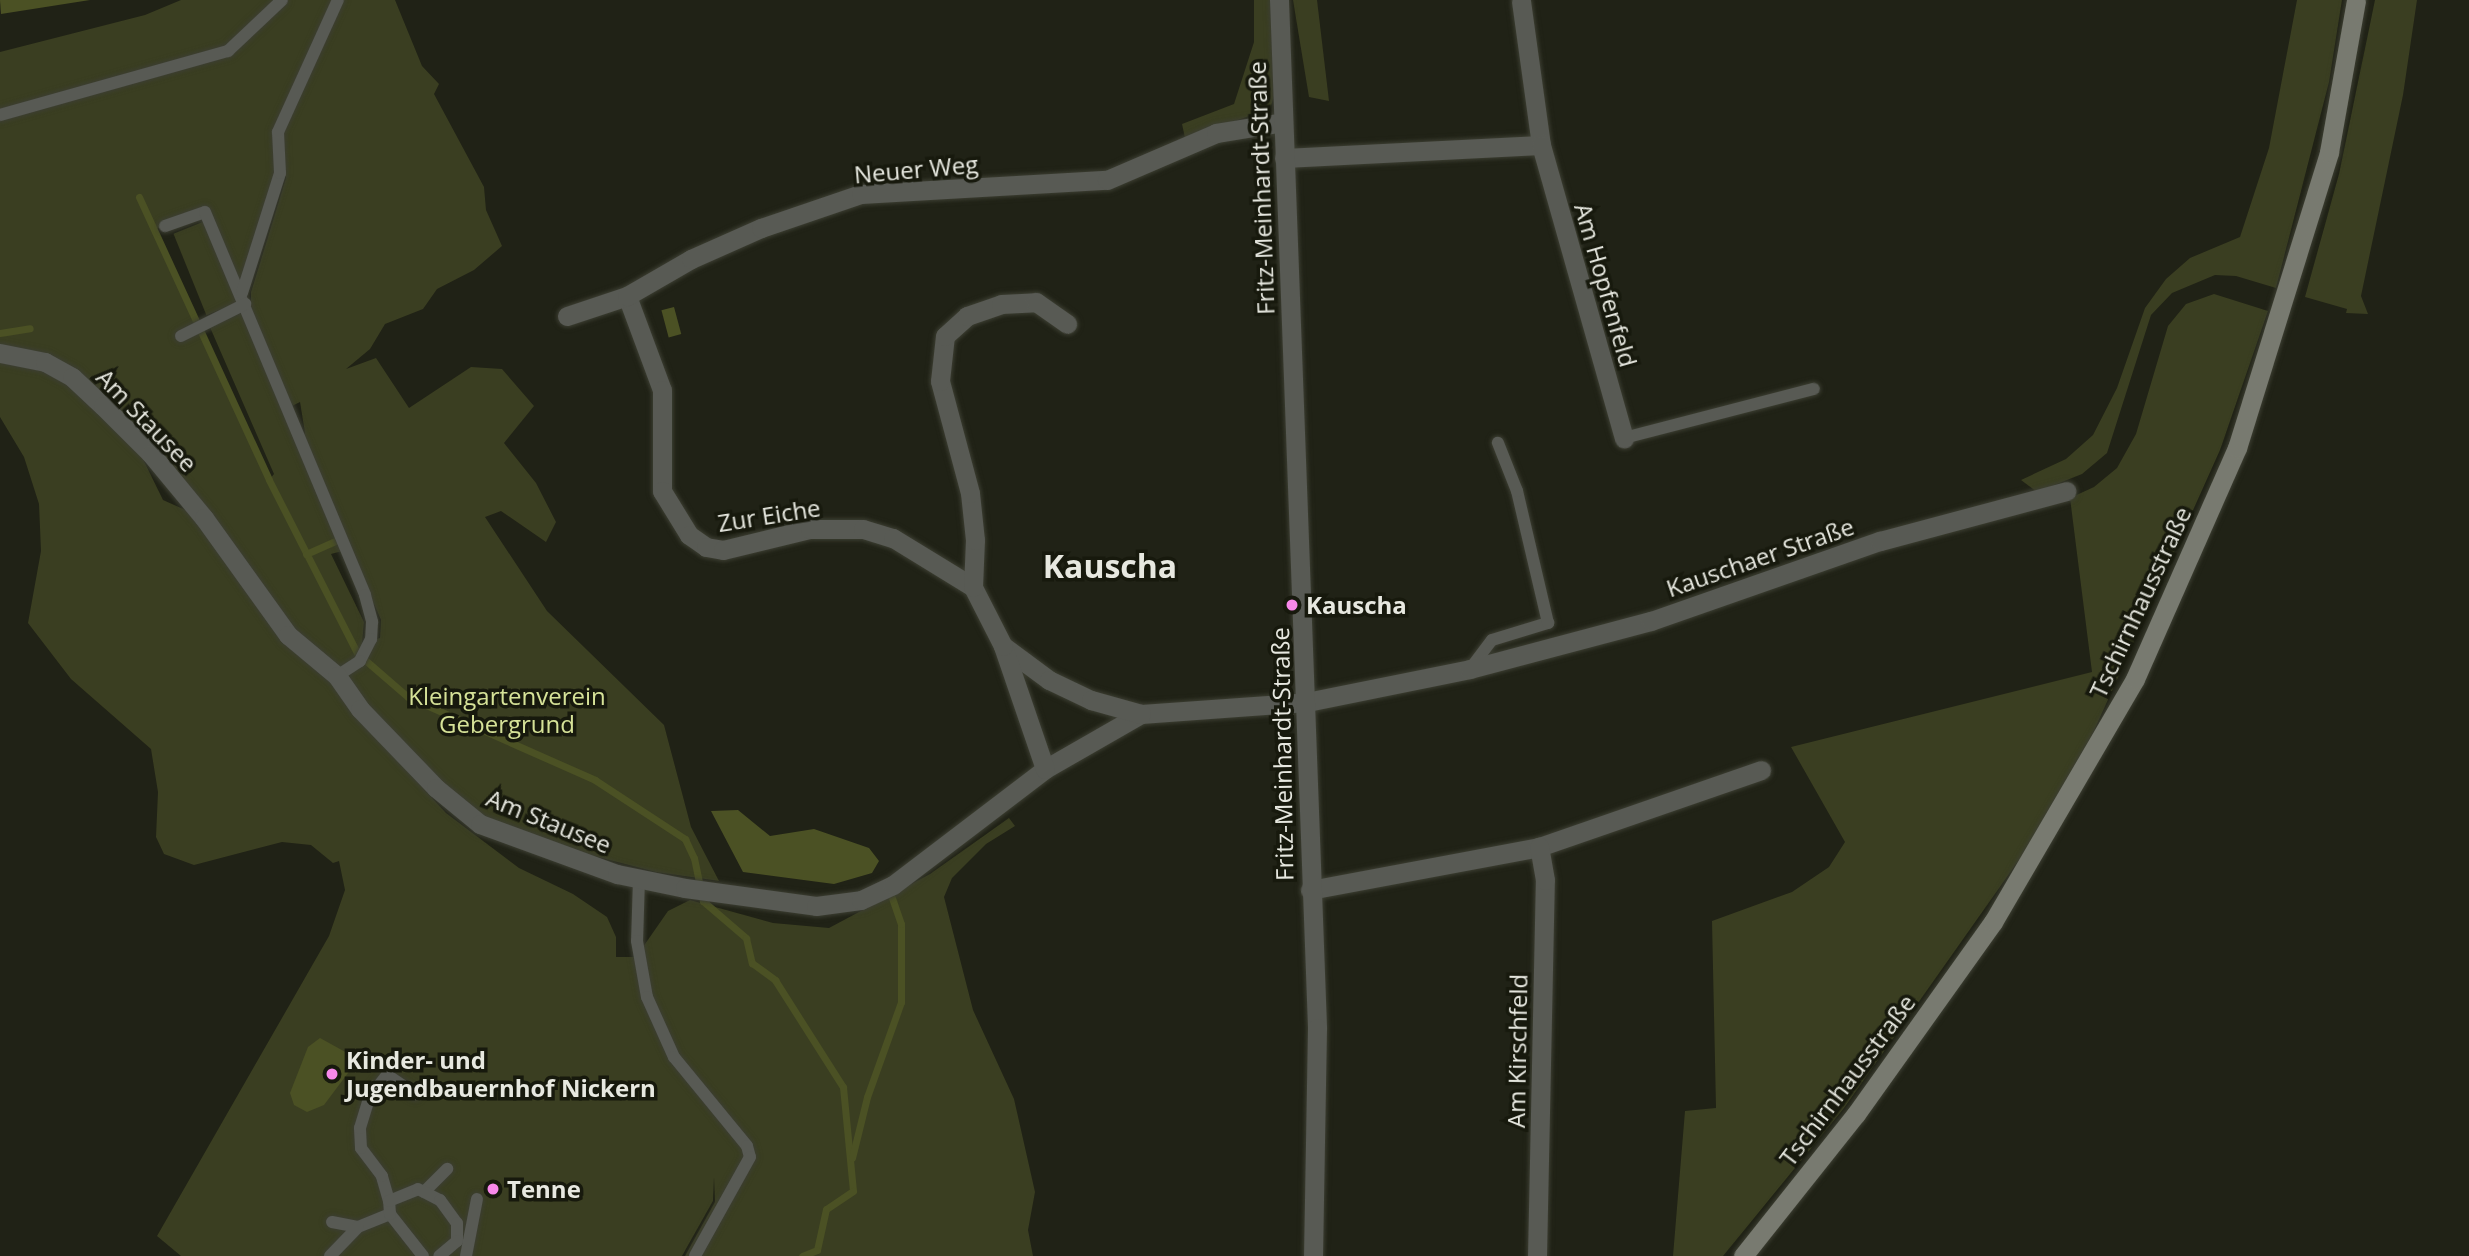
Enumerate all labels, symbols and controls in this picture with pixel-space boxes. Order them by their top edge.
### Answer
street label: Fritz-Meinhardt-Straße [1242,61,1280,315]
street label: Neuer Weg [853,149,979,189]
street label: Am Hopfenfeld [1569,200,1643,370]
street label: Am Stausee [91,363,203,477]
street label: Zur Eiche [716,493,822,537]
street label: Tschirnhausstraße [2083,502,2197,702]
street label: Kauschaer Straße [1662,511,1858,603]
district label: Kauscha [1043,547,1177,585]
place label: Kauscha [1306,591,1407,619]
marker: Kauscha [1284,597,1300,613]
street label: Fritz-Meinhardt-Straße [1265,627,1299,881]
park label: Kleingartenverein Gebergrund [408,682,606,738]
street label: Am Stausee [483,783,615,859]
street label: Am Kirschfeld [1501,974,1533,1128]
street label: Tschirnhausstraße [1773,989,1921,1171]
place label: Kinder- und Jugendbauernhof Nickern [346,1046,656,1102]
marker: Kinder- und Jugendbauernhof Nickern [324,1066,340,1082]
place label: Tenne [507,1175,581,1203]
marker: Tenne [485,1181,501,1197]

